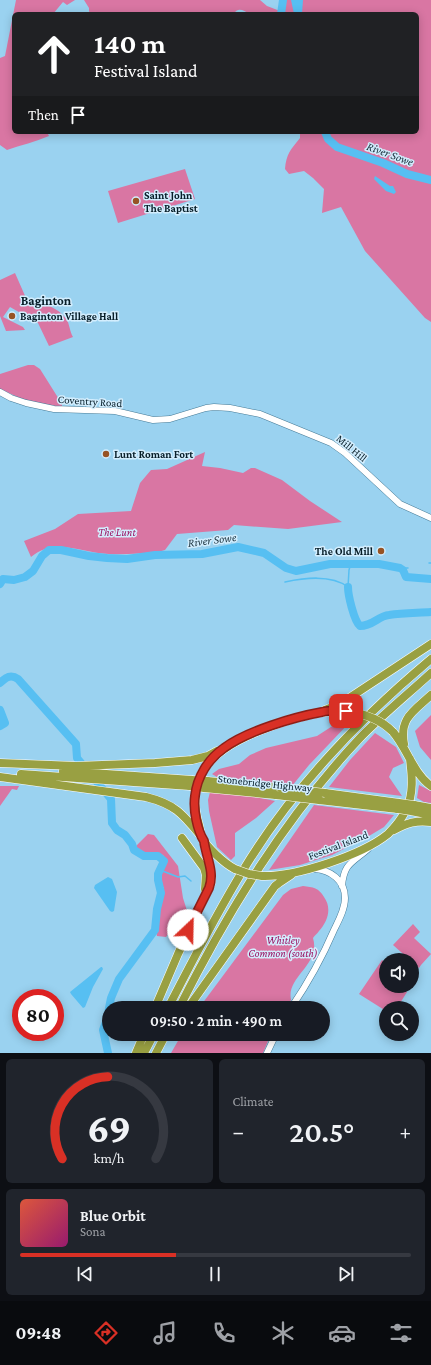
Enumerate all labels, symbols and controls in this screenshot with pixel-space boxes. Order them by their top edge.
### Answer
icon: ahead [28,28,80,80]
text: 140 m [94,28,166,59]
text: Festival Island [94,61,197,81]
icon: arrive [67,104,89,126]
text: Then [28,107,59,123]
water label: River Sowe [365,139,416,169]
place label: Saint John The Baptist [144,189,198,214]
marker: Saint John The Baptist [131,196,141,206]
district label: Baginton [21,293,72,308]
place label: Baginton Village Hall [20,310,119,322]
marker: Baginton Village Hall [7,311,17,321]
street label: Coventry Road [57,393,123,410]
street label: Mill Hill [334,432,370,464]
place label: Lunt Roman Fort [114,448,193,460]
marker: Lunt Roman Fort [101,449,111,459]
park label: The Lunt [98,526,136,538]
water label: River Sowe [187,530,237,550]
place label: The Old Mill [315,545,374,557]
marker: The Old Mill [376,546,386,556]
pin [329,694,363,728]
icon: arrive [335,700,357,722]
street label: Stonebridge Highway [217,772,314,795]
street label: Festival Island [306,828,370,862]
position arrow [167,909,209,951]
park label: Whitley Common (south) [248,934,318,960]
map controls [379,953,419,1041]
button: sound [379,953,419,993]
speed limit sign: 80 [12,989,64,1041]
button: search [379,1001,419,1041]
text: 09:50 · 2 min · 490 m [150,1013,282,1029]
text: Climate [233,1094,273,1109]
text: 69 [87,1105,131,1151]
text: 20.5° [289,1115,354,1148]
text: − [233,1119,244,1144]
text: + [399,1119,411,1144]
text: km/h [94,1150,125,1166]
text: Blue Orbit [80,1208,146,1224]
text: Sona [80,1224,106,1239]
icon: previous [74,1263,96,1285]
icon: pause [204,1263,226,1285]
icon: next [335,1263,357,1285]
icon: directions [92,1319,120,1347]
icon: music [151,1319,179,1347]
icon: phone [210,1319,238,1347]
icon: climate [269,1319,297,1347]
icon: car [328,1319,356,1347]
icon: filters [387,1319,415,1347]
text: 09:48 [16,1323,61,1343]

